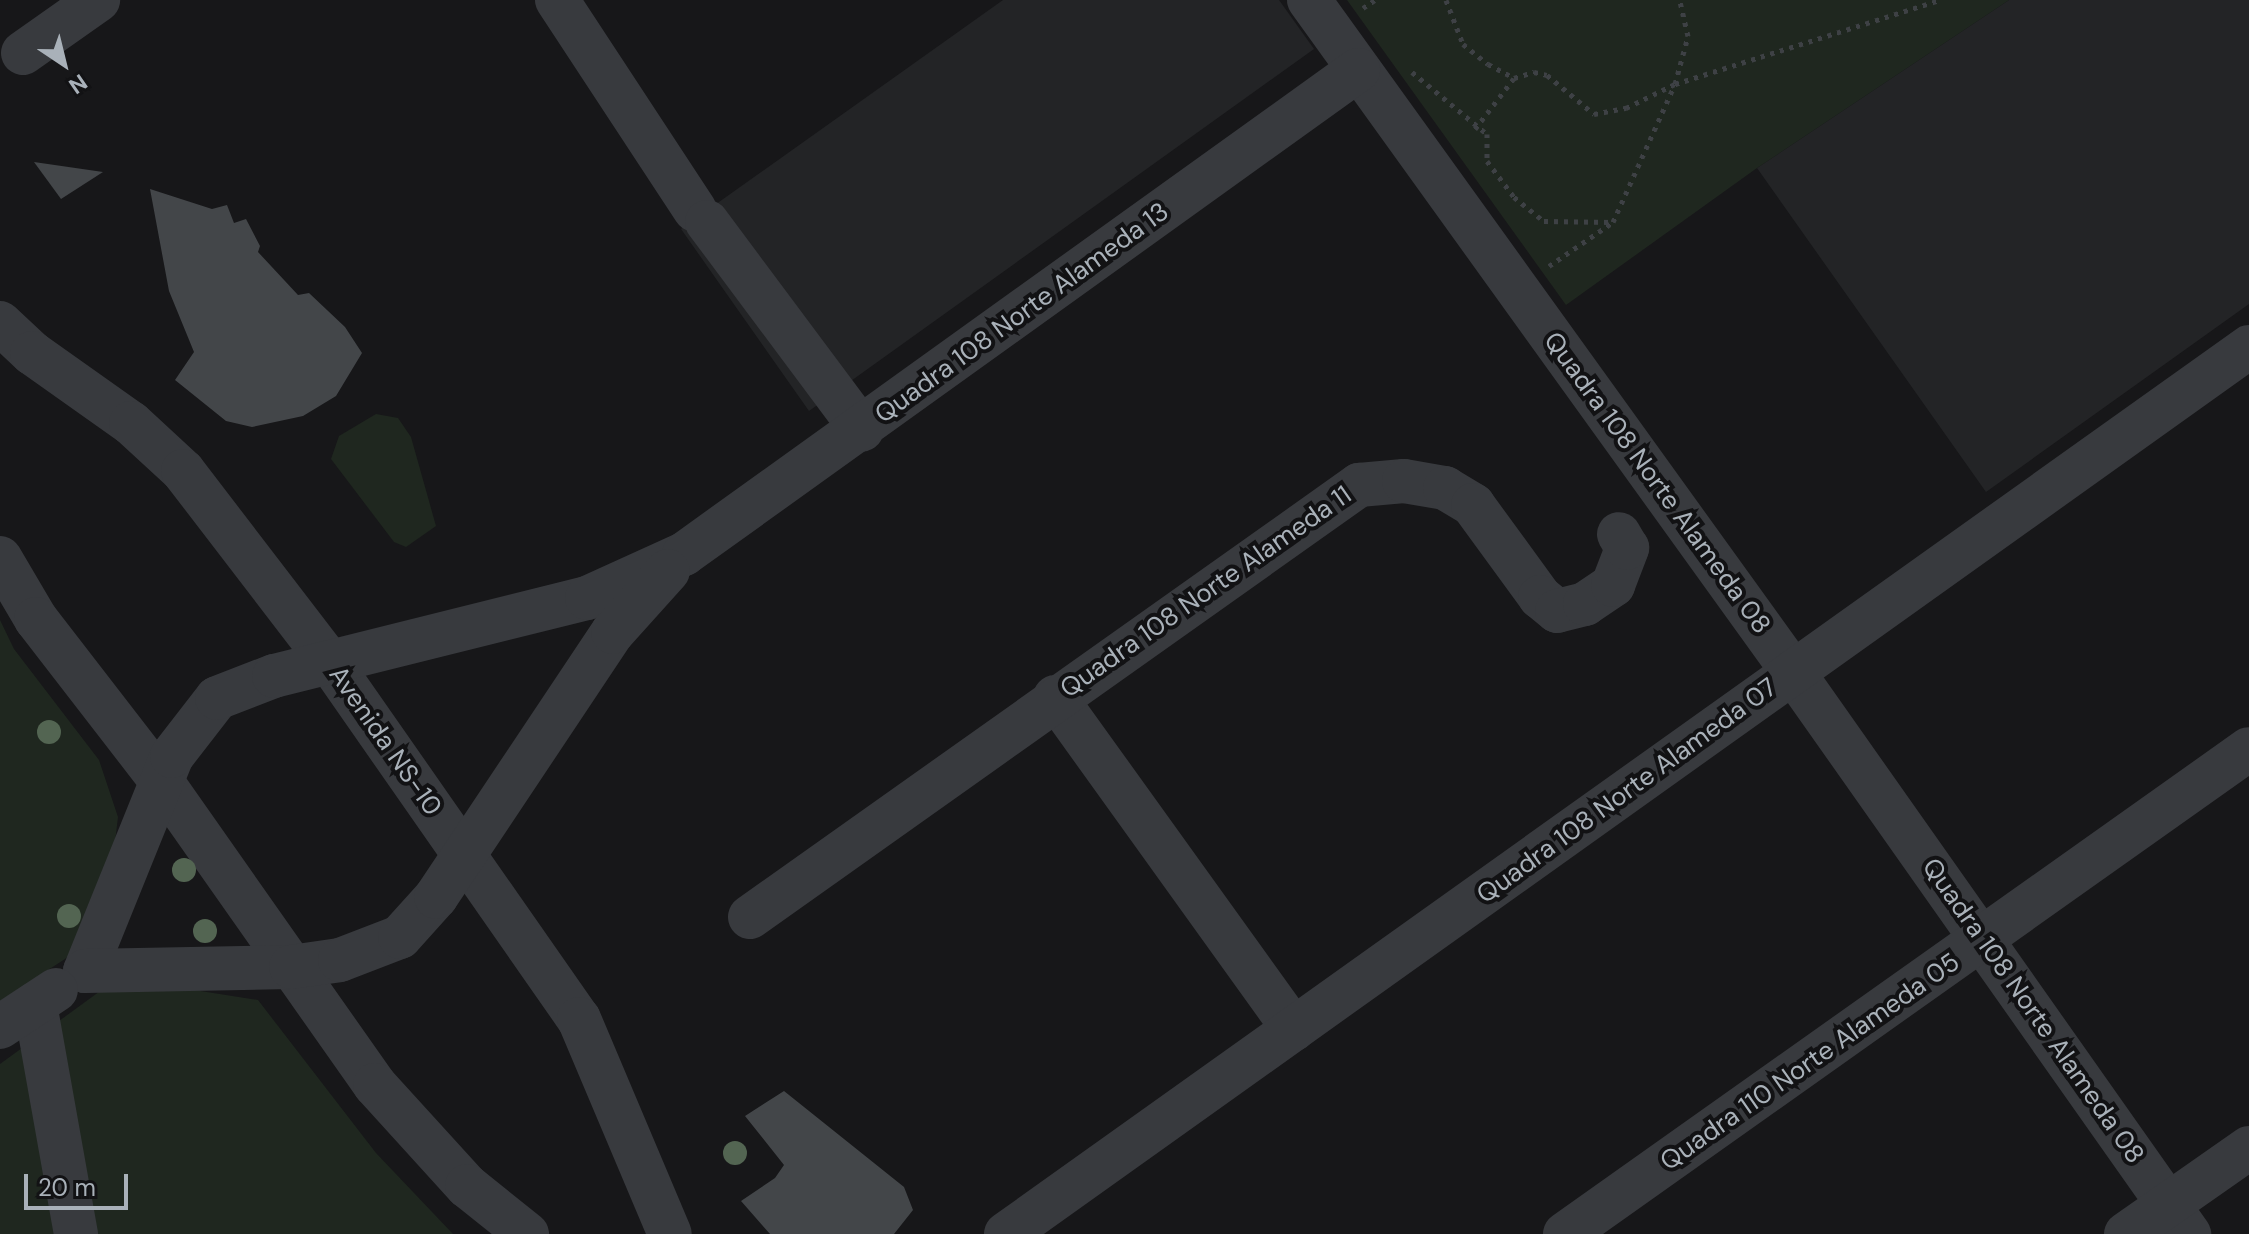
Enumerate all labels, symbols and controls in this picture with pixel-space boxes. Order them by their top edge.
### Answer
north arrow [24,24,104,104]
text: N [63,68,93,101]
street label: Quadra 108 Norte Alameda 13 [869,196,1175,430]
street label: Quadra 108 Norte Alameda 08 [1537,326,1777,640]
street label: Quadra 108 Norte Alameda 11 [1055,479,1357,705]
street label: Avenida NS-10 [322,660,448,822]
street label: Quadra 108 Norte Alameda 07 [1471,672,1783,910]
street label: Quadra 108 Norte Alameda 08 [1915,852,2151,1170]
street label: Quadra 110 Norte Alameda 05 [1655,947,1965,1177]
scale bar [28,1158,132,1208]
text: 20 m [38,1172,96,1203]

